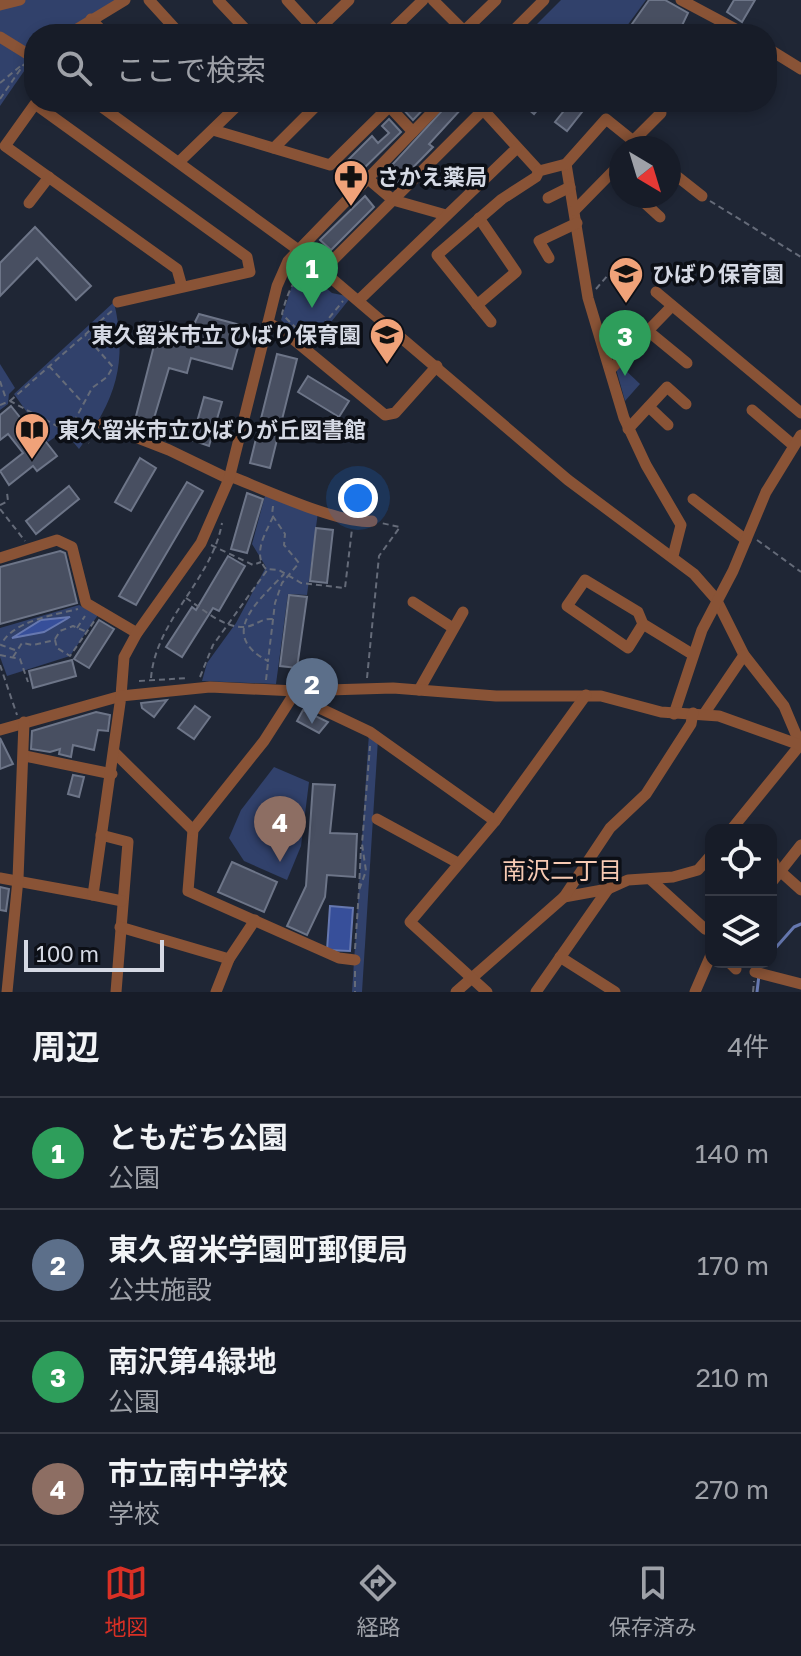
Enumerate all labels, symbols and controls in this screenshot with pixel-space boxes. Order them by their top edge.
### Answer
search box [24,24,777,112]
icon: search [52,46,96,90]
text: ここで検索 [116,52,266,88]
north arrow [609,136,681,208]
pharmacy icon: さかえ薬局 [332,158,370,208]
place label: さかえ薬局 [377,163,487,190]
pin: 1 [286,242,338,308]
school or university icon: ひばり保育園 [607,255,645,305]
place label: ひばり保育園 [652,260,784,287]
pin: 3 [599,310,651,376]
school or university icon: 東久留米市立 ひばり保育園 [368,316,406,366]
place label: 東久留米市立 ひばり保育園 [91,321,361,348]
library icon: 東久留米市立ひばりが丘図書館 [13,411,51,461]
place label: 東久留米市立ひばりが丘図書館 [58,416,366,443]
your location [338,478,378,518]
pin: 2 [286,658,338,724]
pin: 4 [254,796,306,862]
map controls [705,824,777,968]
button: locate [705,824,777,896]
district label: 南沢二丁目 [502,855,622,884]
button: layers [705,896,777,968]
scale bar [24,936,164,972]
text: 100 m [36,940,99,967]
text: 周辺 [32,1026,100,1066]
text: 4件 [727,1031,769,1062]
text: ともだち公園 [108,1119,288,1155]
text: 1 [51,1138,65,1169]
text: 140 m [695,1138,769,1169]
text: 公園 [108,1162,160,1193]
text: 東久留米学園町郵便局 [108,1231,408,1267]
text: 2 [50,1250,66,1281]
text: 170 m [697,1250,769,1281]
text: 公共施設 [108,1274,212,1305]
text: 南沢第4緑地 [108,1343,277,1379]
text: 3 [50,1362,66,1393]
text: 210 m [696,1362,769,1393]
text: 公園 [108,1386,160,1417]
text: 市立南中学校 [108,1455,288,1491]
text: 4 [50,1474,66,1505]
text: 270 m [695,1474,769,1505]
text: 学校 [108,1498,160,1529]
tab: 地図 [104,1561,148,1641]
tab: 経路 [356,1561,401,1641]
tab: 保存済み [609,1561,697,1641]

